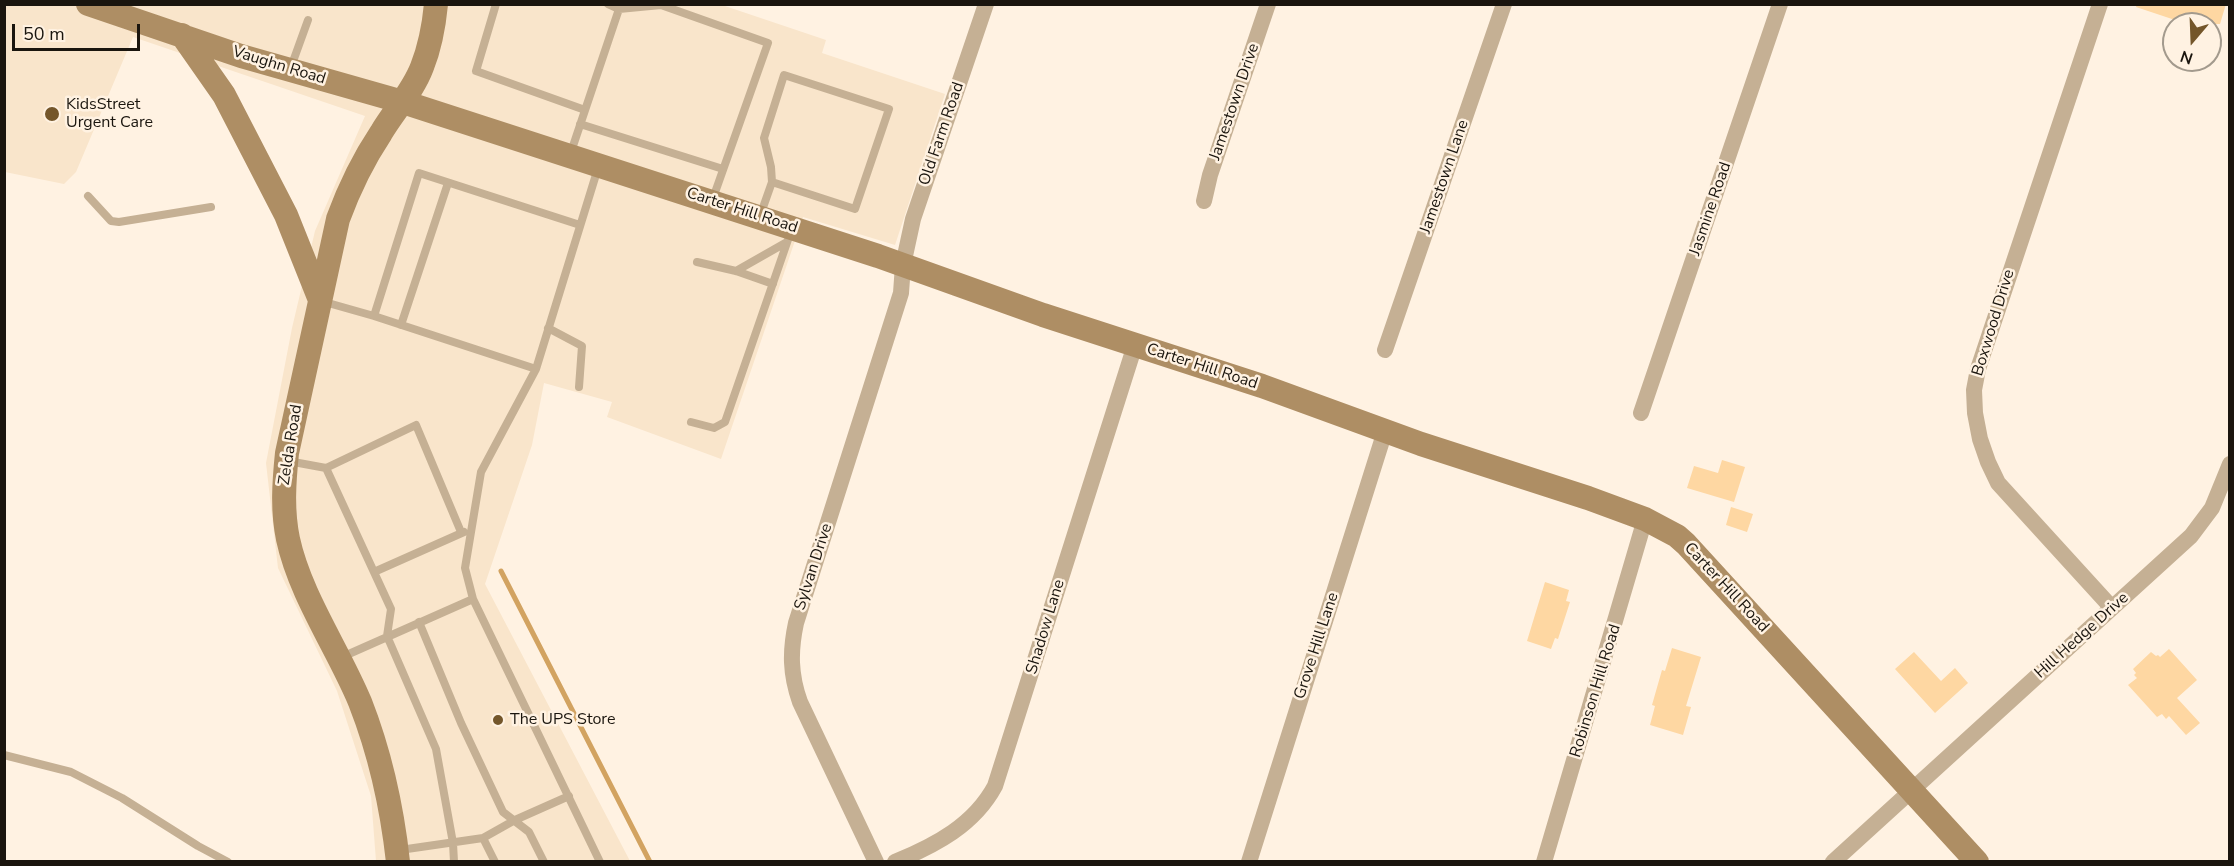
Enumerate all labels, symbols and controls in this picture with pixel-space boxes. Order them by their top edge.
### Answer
scale bar [15,12,142,50]
north arrow [2162,12,2222,72]
text: 50 m [23,22,65,46]
street label: Jamestown Drive [1206,41,1264,163]
street label: Vaughn Road [230,43,328,89]
text: N [2178,45,2196,69]
street label: Old Farm Road [915,80,969,188]
place label: KidsStreet Urgent Care [66,95,153,133]
marker: KidsStreet Urgent Care [43,105,61,123]
street label: Jamestown Lane [1417,118,1473,236]
street label: Jasmine Road [1686,160,1736,258]
street label: Carter Hill Road [684,184,800,238]
street label: Boxwood Drive [1969,267,2019,379]
street label: Carter Hill Road [1144,340,1260,394]
street label: Zelda Road [275,403,307,487]
street label: Sylvan Drive [791,521,837,613]
street label: Carter Hill Road [1680,539,1772,637]
street label: Shadow Lane [1023,577,1069,677]
street label: Hill Hedge Drive [2031,589,2133,683]
street label: Grove Hill Lane [1291,590,1343,702]
street label: Robinson Hill Road [1567,622,1625,760]
place label: The UPS Store [510,710,615,730]
marker: The UPS Store [491,713,505,727]

